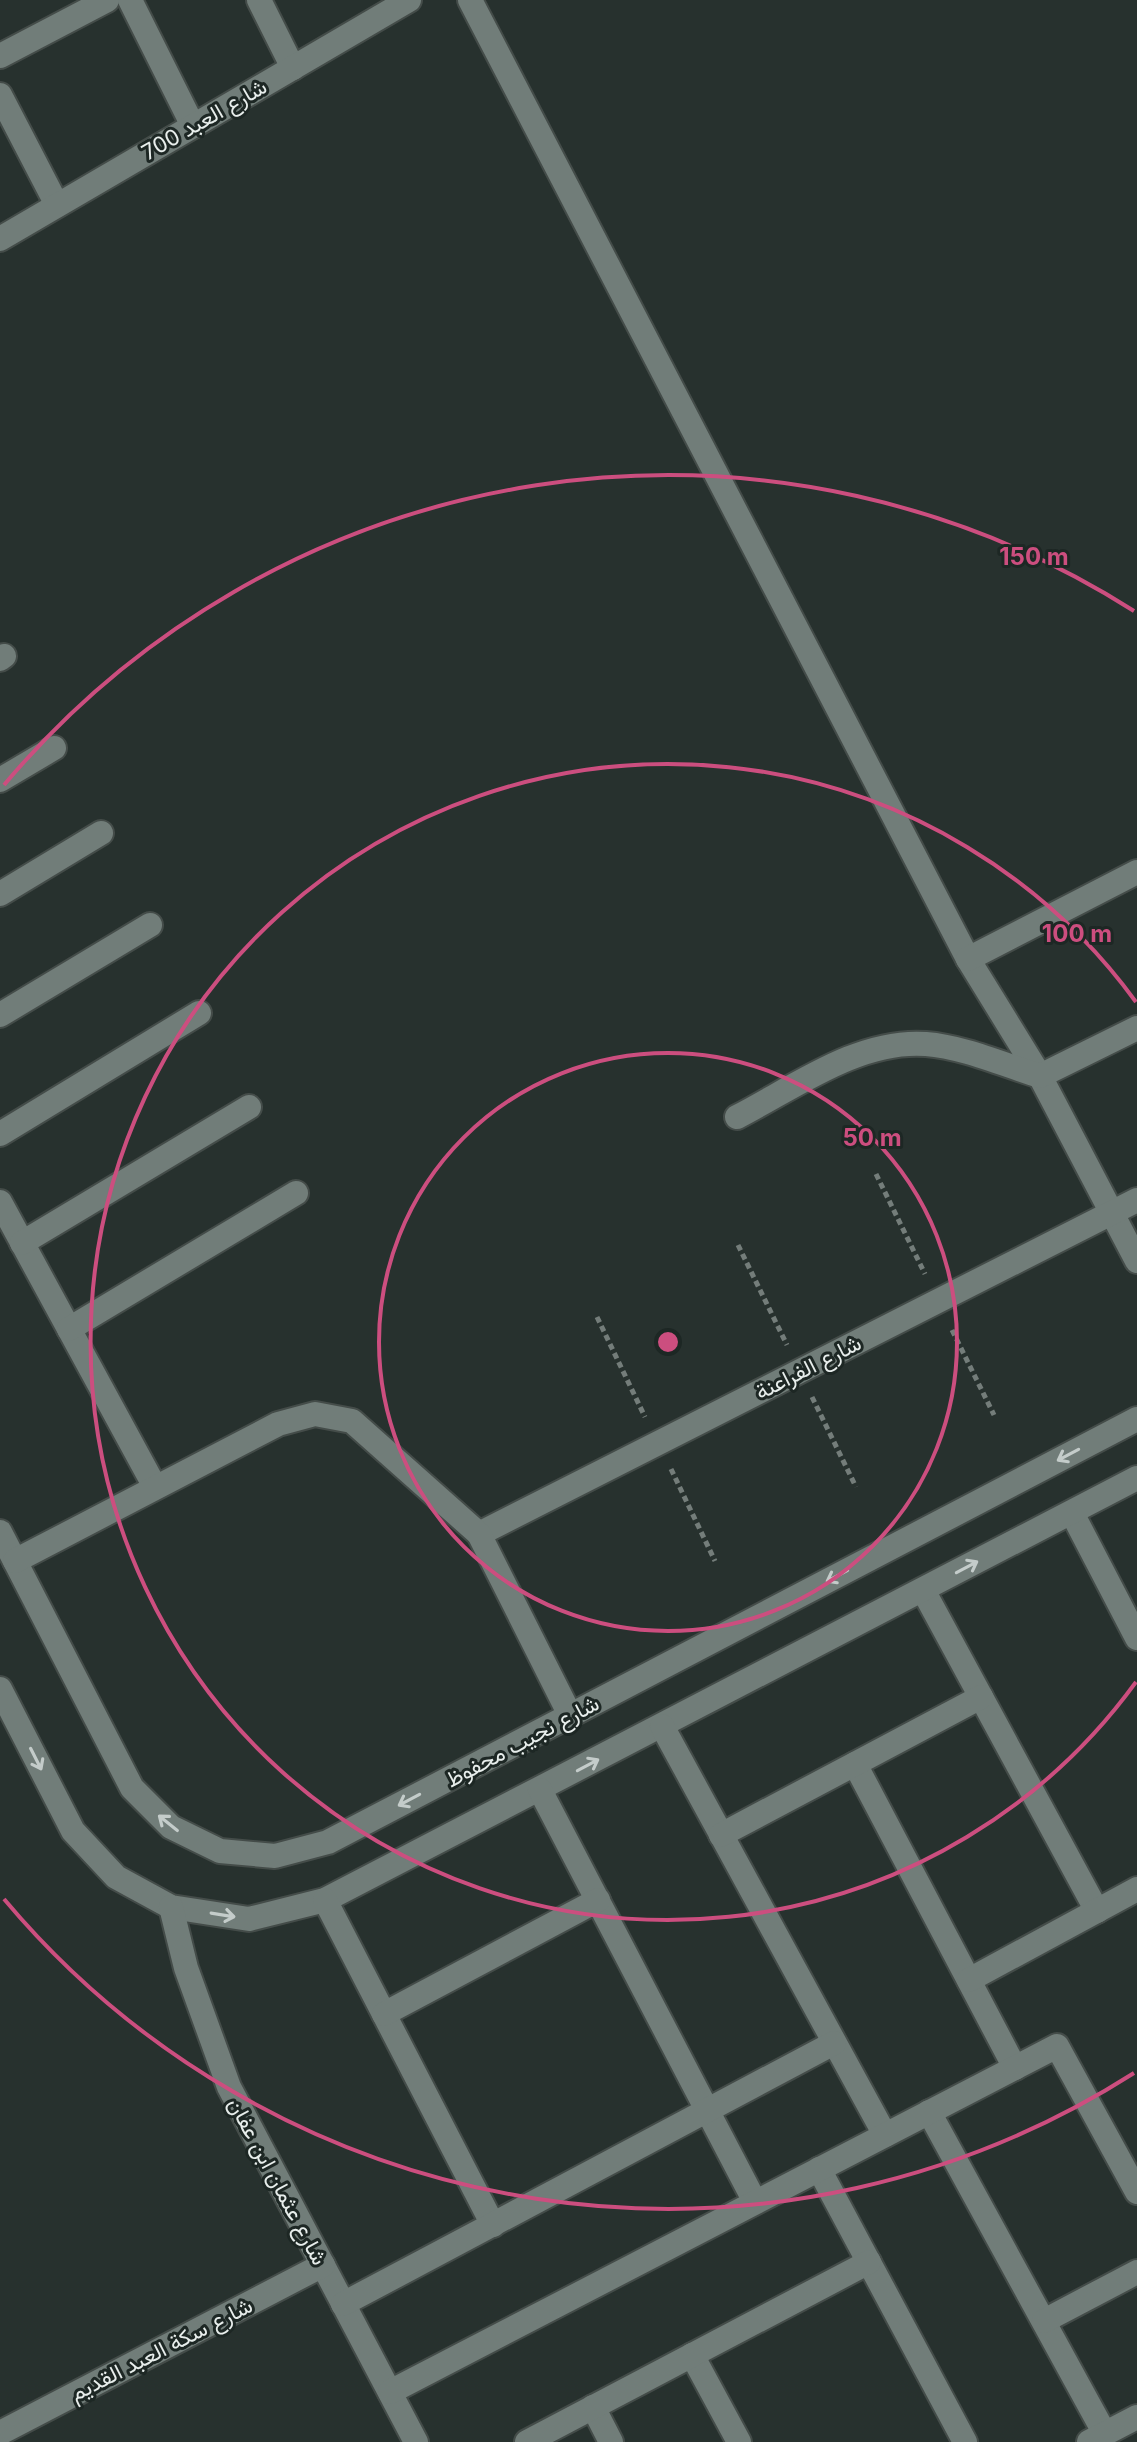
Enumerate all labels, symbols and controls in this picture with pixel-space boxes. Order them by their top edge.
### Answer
street label: شارع العبد 700 [137,73,272,167]
text: 150 m [999,542,1069,571]
text: 100 m [1042,919,1112,948]
text: 50 m [842,1123,902,1152]
centre of rings [654,1328,682,1356]
street label: شارع الفراعنة [751,1329,866,1407]
one-way arrow [1056,1448,1080,1464]
one-way arrow [955,1559,979,1575]
one-way arrow [826,1568,850,1584]
street label: شارع نجيب محفوظ [441,1690,604,1794]
one-way arrow [28,1746,44,1770]
one-way arrow [576,1757,599,1773]
one-way arrow [397,1792,421,1808]
one-way arrow [158,1814,179,1832]
one-way arrow [210,1908,235,1923]
street label: شارع عثمان ابن عفان [221,2093,333,2270]
street label: شارع سكة العبد القديم [66,2292,257,2408]

